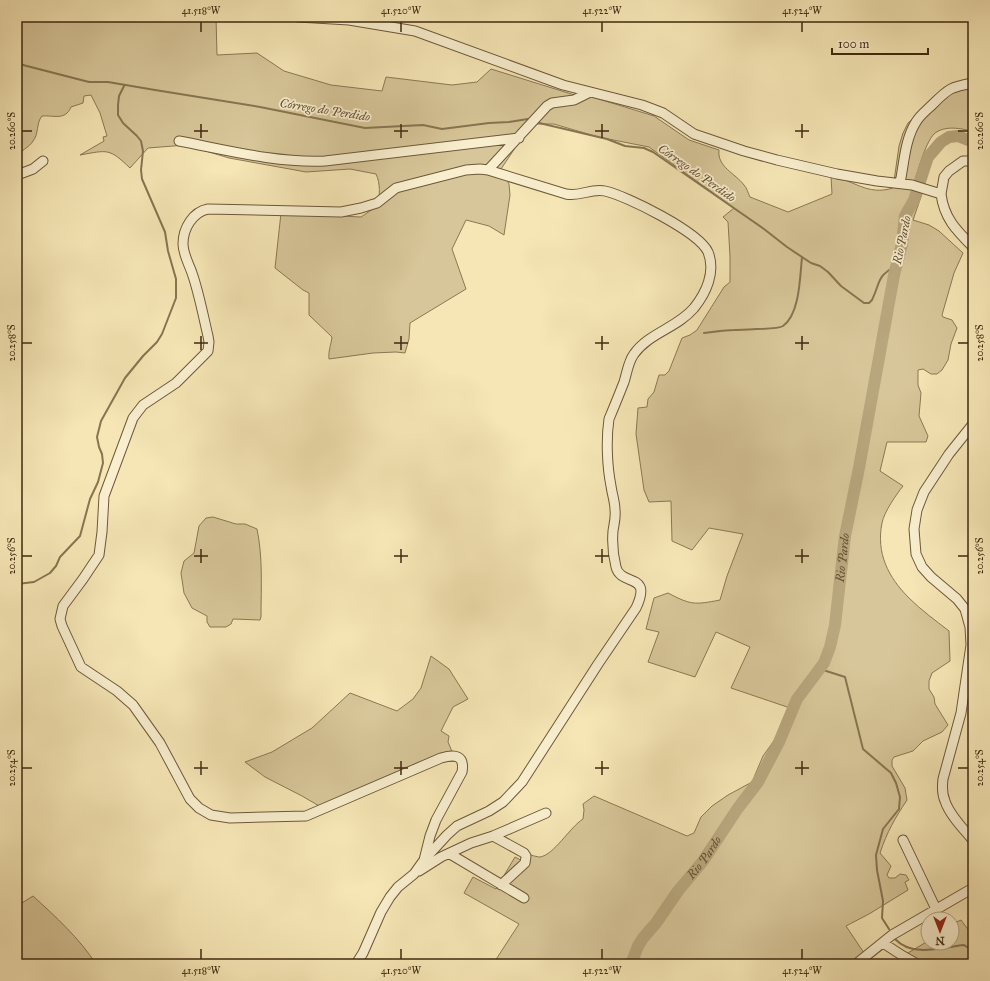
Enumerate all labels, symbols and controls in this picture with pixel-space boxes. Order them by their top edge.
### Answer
text: 41.518°W [182,5,221,17]
text: 41.520°W [381,5,421,17]
text: 41.522°W [582,5,622,17]
text: 41.524°W [782,5,822,17]
scale bar [832,30,928,56]
text: 100 m [838,37,869,51]
water label: Córrego do Perdido [279,96,372,124]
text: 20.260°S [6,112,18,150]
text: 20.260°S [974,112,986,150]
water label: Córrego do Perdido [656,141,739,205]
water label: Rio Pardo [890,214,914,266]
text: 20.258°S [6,324,18,362]
text: 20.258°S [974,324,986,362]
water label: Rio Pardo [833,531,853,584]
text: 20.256°S [6,537,18,574]
text: 20.256°S [974,537,986,574]
text: 20.254°S [6,749,18,787]
text: 20.254°S [974,749,986,787]
water label: Rio Pardo [684,833,725,882]
north arrow [920,911,960,951]
text: N [935,934,945,947]
text: 41.518°W [182,965,221,977]
text: 41.520°W [381,965,421,977]
text: 41.522°W [582,965,622,977]
text: 41.524°W [782,965,822,977]

